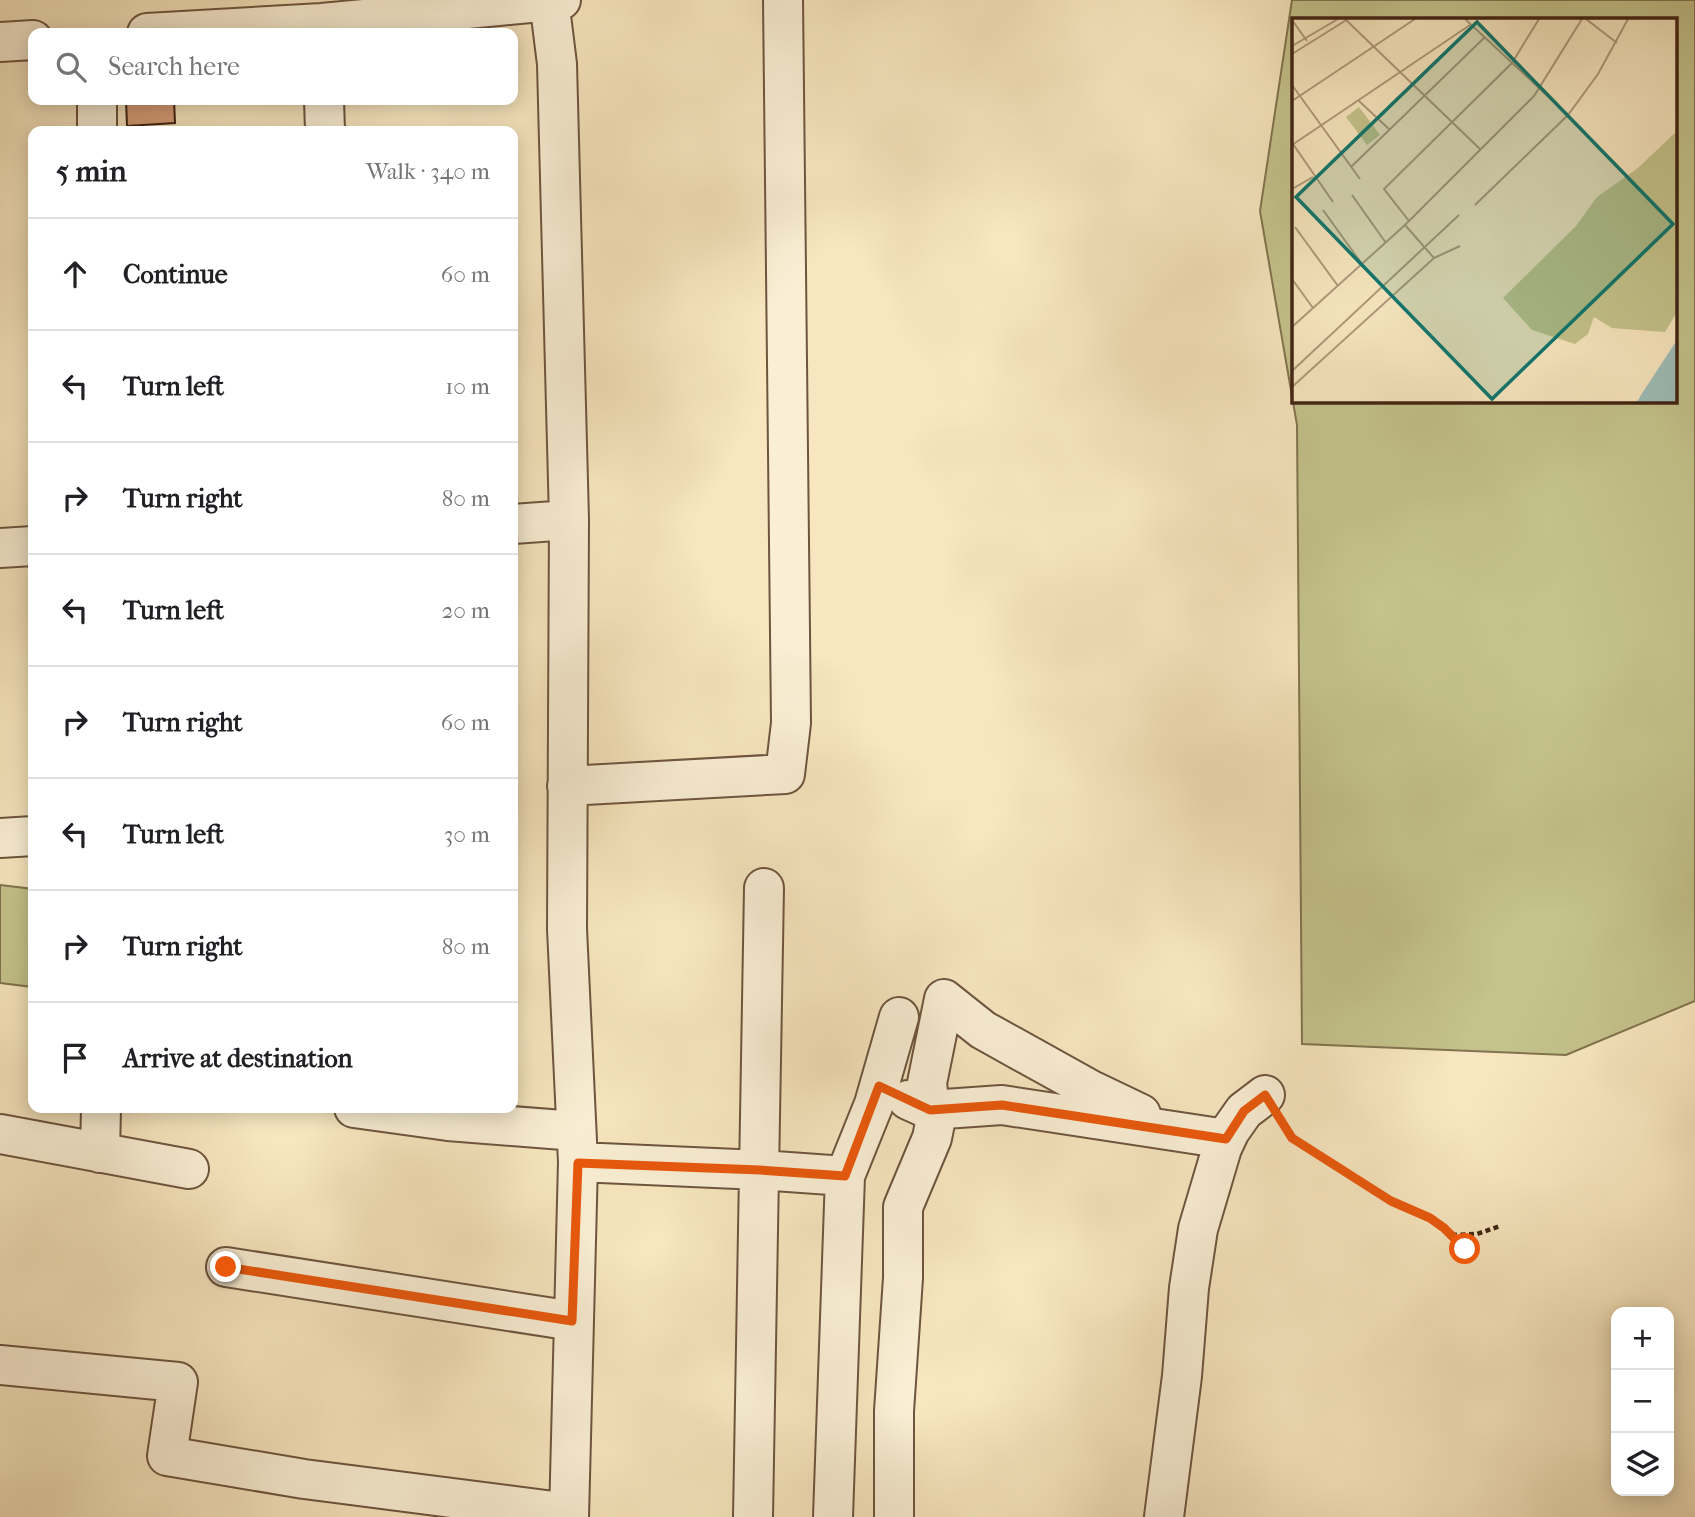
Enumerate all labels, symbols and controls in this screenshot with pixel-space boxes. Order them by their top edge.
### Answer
inset map [1292,18,1678,402]
search box [28,28,518,105]
icon: search [52,48,90,86]
text: Search here [108,51,240,82]
text: 5 min [56,154,127,189]
text: Walk · 340 m [366,158,490,185]
icon: ahead [56,255,94,293]
text: Continue [123,259,228,290]
text: 60 m [441,261,490,288]
icon: left [56,367,94,405]
text: Turn left [123,371,224,402]
text: 10 m [445,373,490,400]
icon: right [56,479,94,517]
text: Turn right [123,483,243,514]
text: 80 m [442,485,490,512]
icon: left [56,591,94,629]
text: Turn left [123,595,224,626]
text: 20 m [441,597,490,624]
icon: right [56,703,94,741]
text: Turn right [123,707,243,738]
text: 60 m [441,709,490,736]
icon: left [56,815,94,853]
text: Turn left [123,819,224,850]
text: 30 m [444,821,490,848]
icon: right [56,927,94,965]
text: Turn right [123,931,243,962]
text: 80 m [442,933,490,960]
icon: arrive [56,1039,94,1077]
text: Arrive at destination [123,1043,353,1074]
route start [1449,1233,1480,1264]
route end [210,1251,241,1282]
map controls [1611,1307,1674,1496]
button: + [1611,1307,1674,1370]
button: − [1611,1370,1674,1433]
button: layers [1611,1433,1674,1496]

